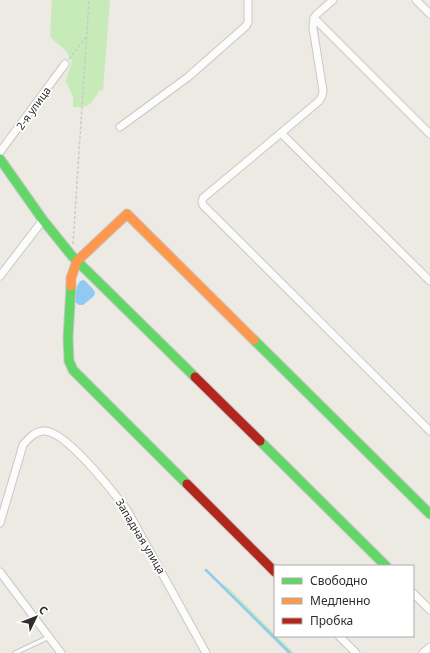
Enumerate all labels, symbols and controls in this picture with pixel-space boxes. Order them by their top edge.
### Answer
street label: 2-я улица [12,83,54,133]
street label: Западная улица [113,496,169,576]
legend [274,565,414,637]
text: Свободно [310,572,368,589]
text: Медленно [310,592,370,609]
north arrow [16,597,56,637]
text: С [36,602,52,618]
text: Пробка [310,612,353,629]

